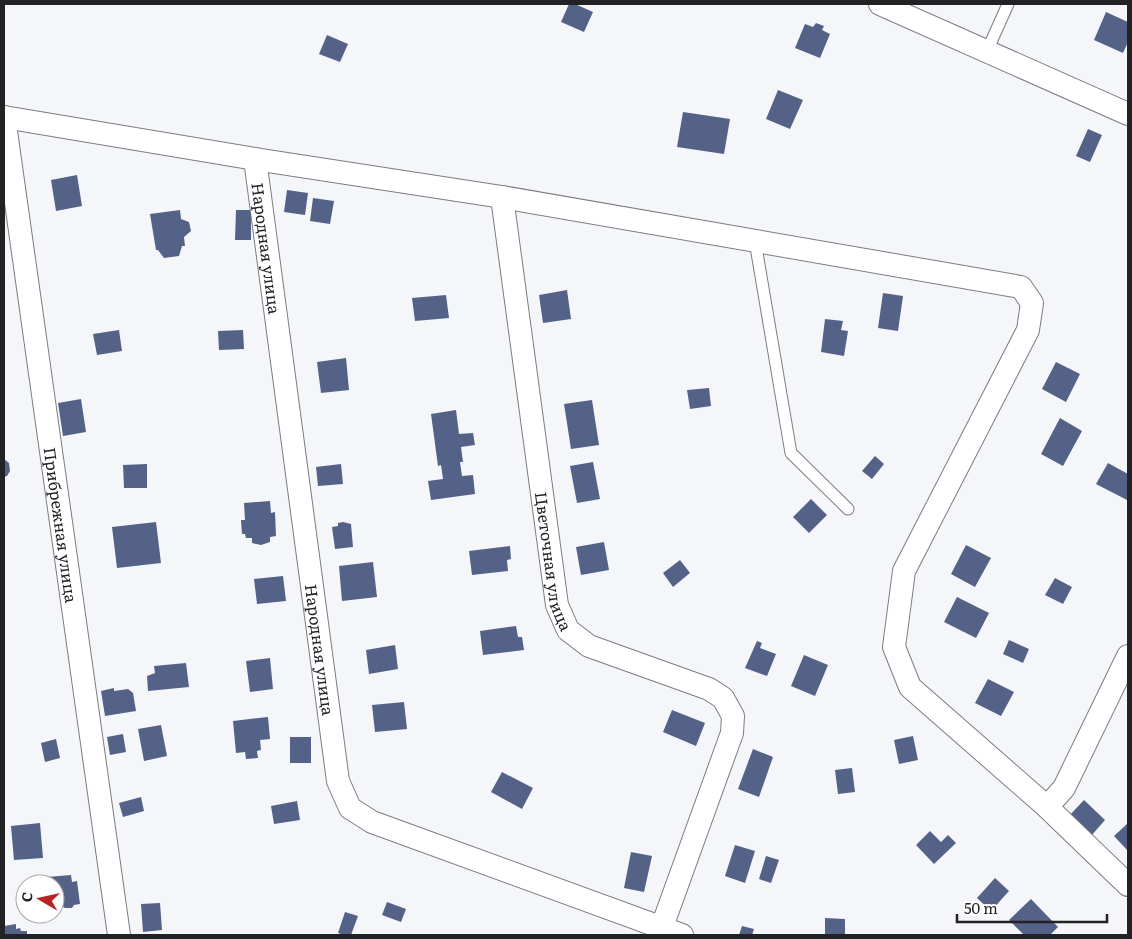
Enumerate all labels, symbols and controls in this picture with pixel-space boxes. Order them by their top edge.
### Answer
street label: Народная улица [246,181,288,316]
street label: Прибрежная улица [39,446,84,605]
street label: Цветочная улица [530,490,579,635]
street label: Народная улица [300,582,341,717]
north arrow [15,874,65,924]
text: С [16,890,37,903]
scale bar [957,892,1107,924]
text: 50 m [964,896,998,919]

